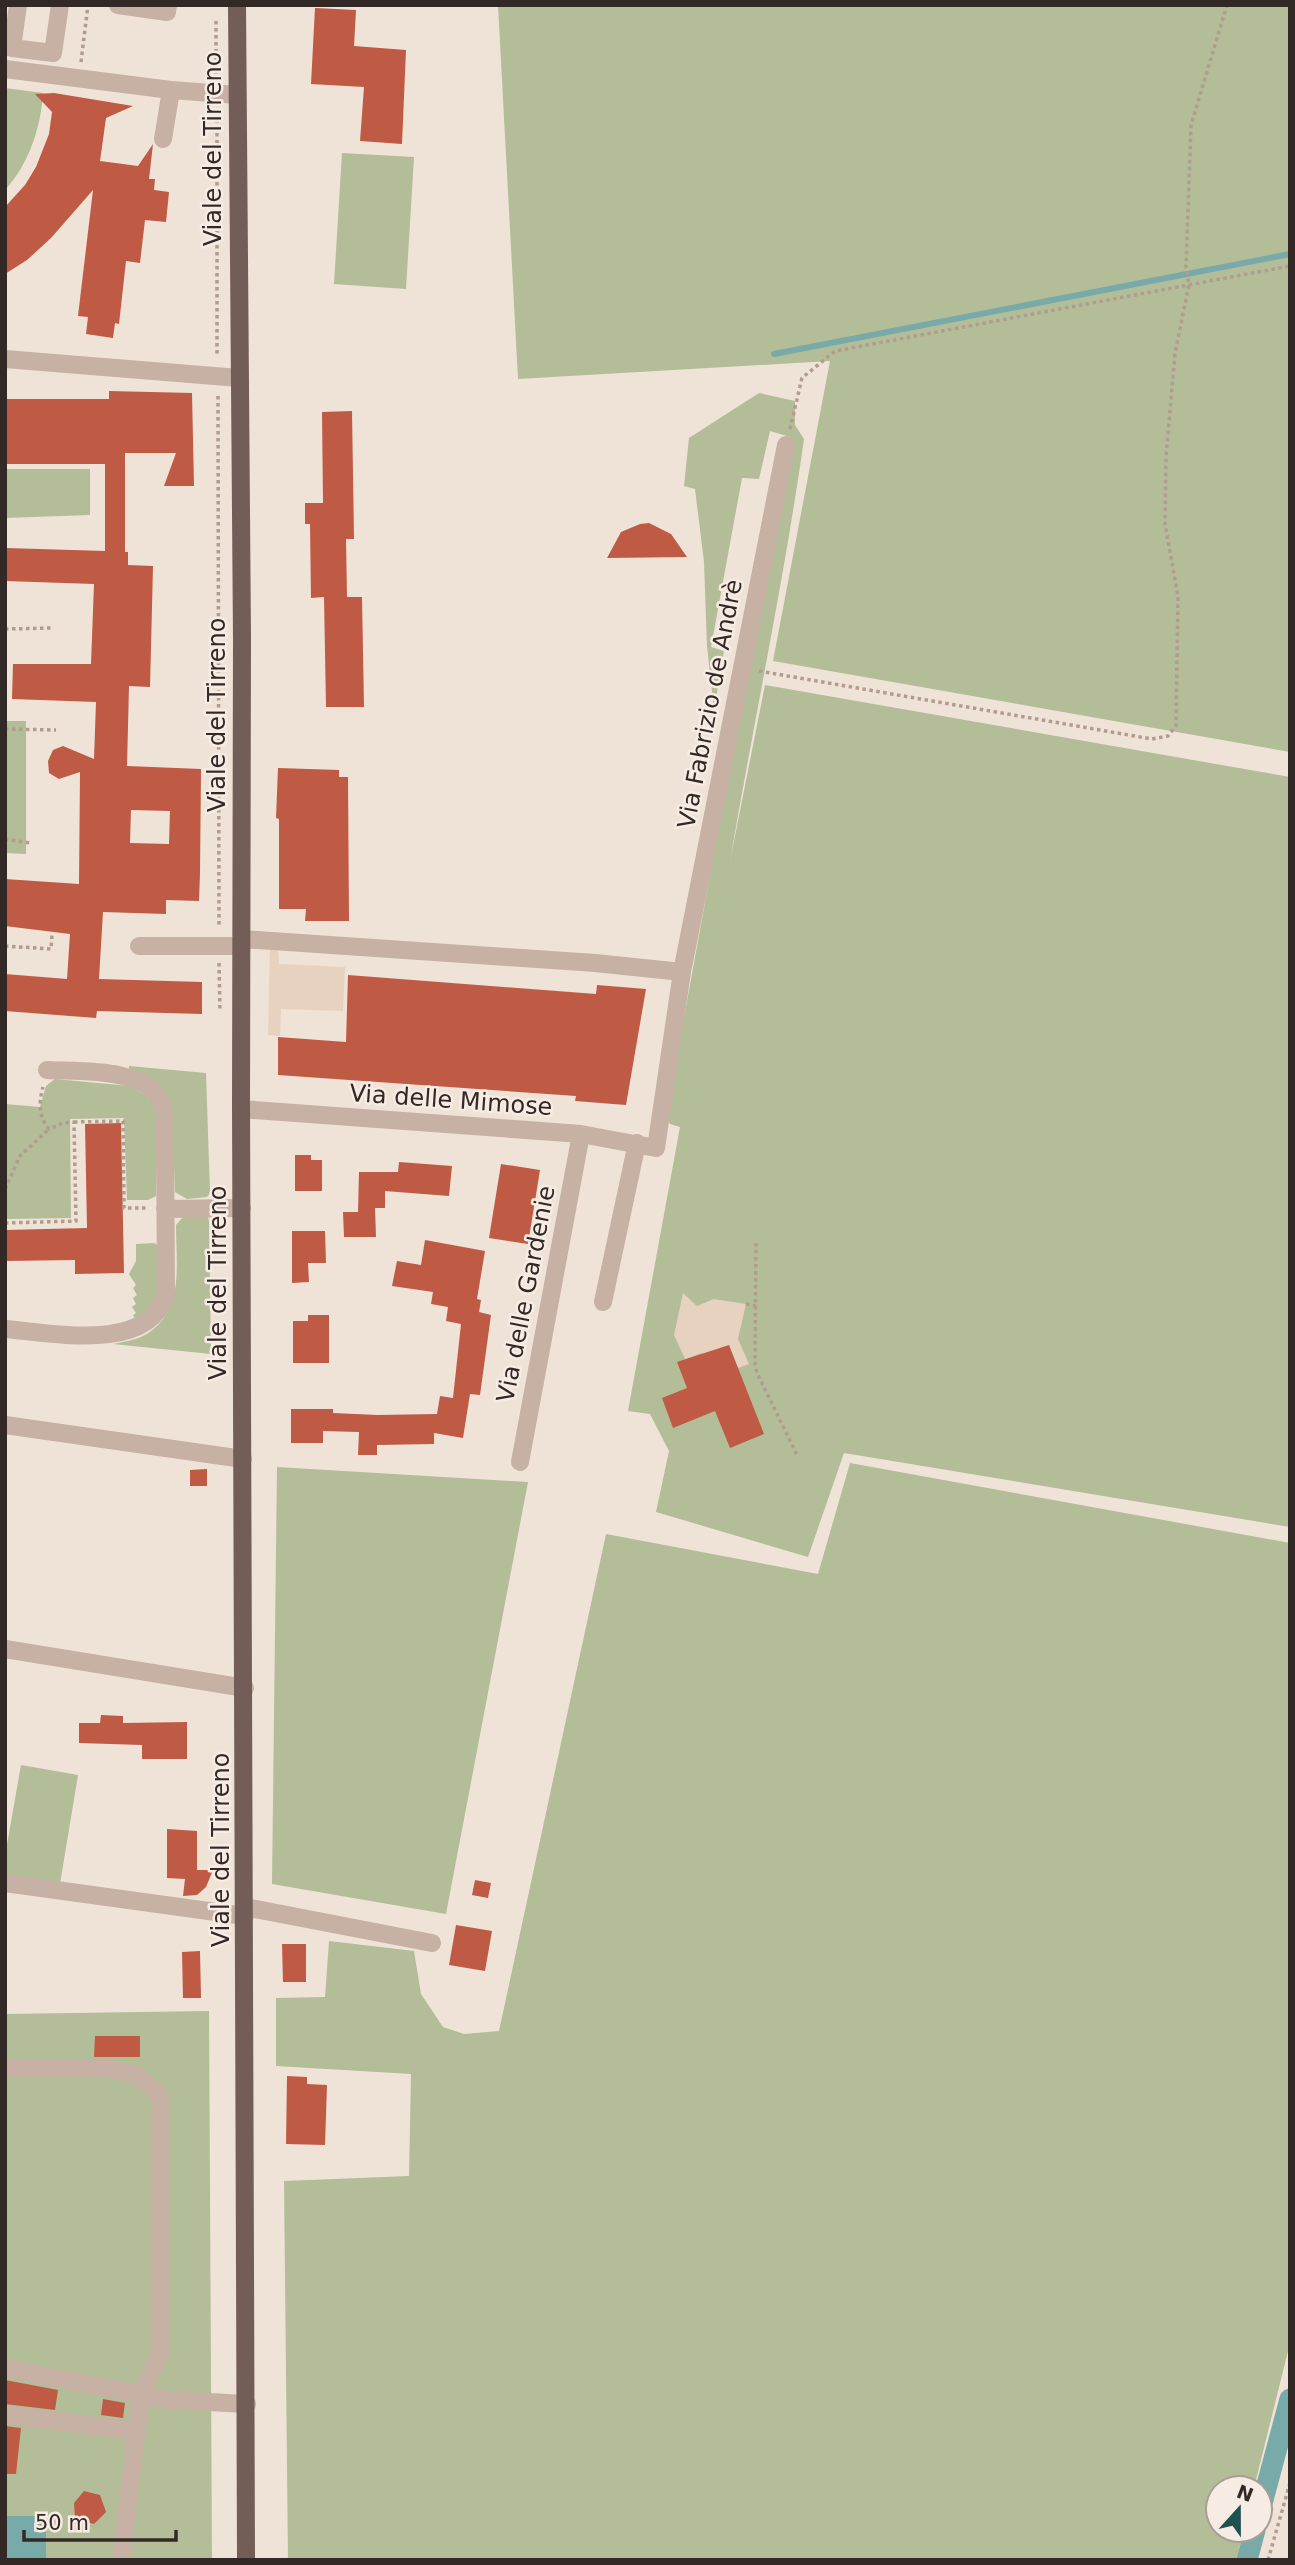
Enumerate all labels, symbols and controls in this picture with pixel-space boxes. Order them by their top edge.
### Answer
street label: Viale del Tirreno [199,52,227,246]
street label: Via Fabrizio de Andrè [672,577,748,831]
street label: Viale del Tirreno [203,618,231,812]
street label: Via delle Mimose [349,1079,553,1121]
street label: Via delle Gardenie [491,1183,561,1405]
street label: Viale del Tirreno [204,1186,232,1380]
street label: Viale del Tirreno [207,1753,235,1947]
north arrow [1204,2474,1274,2544]
text: N [1234,2480,1256,2506]
scale bar [24,2498,177,2542]
text: 50 m [35,2511,89,2535]

